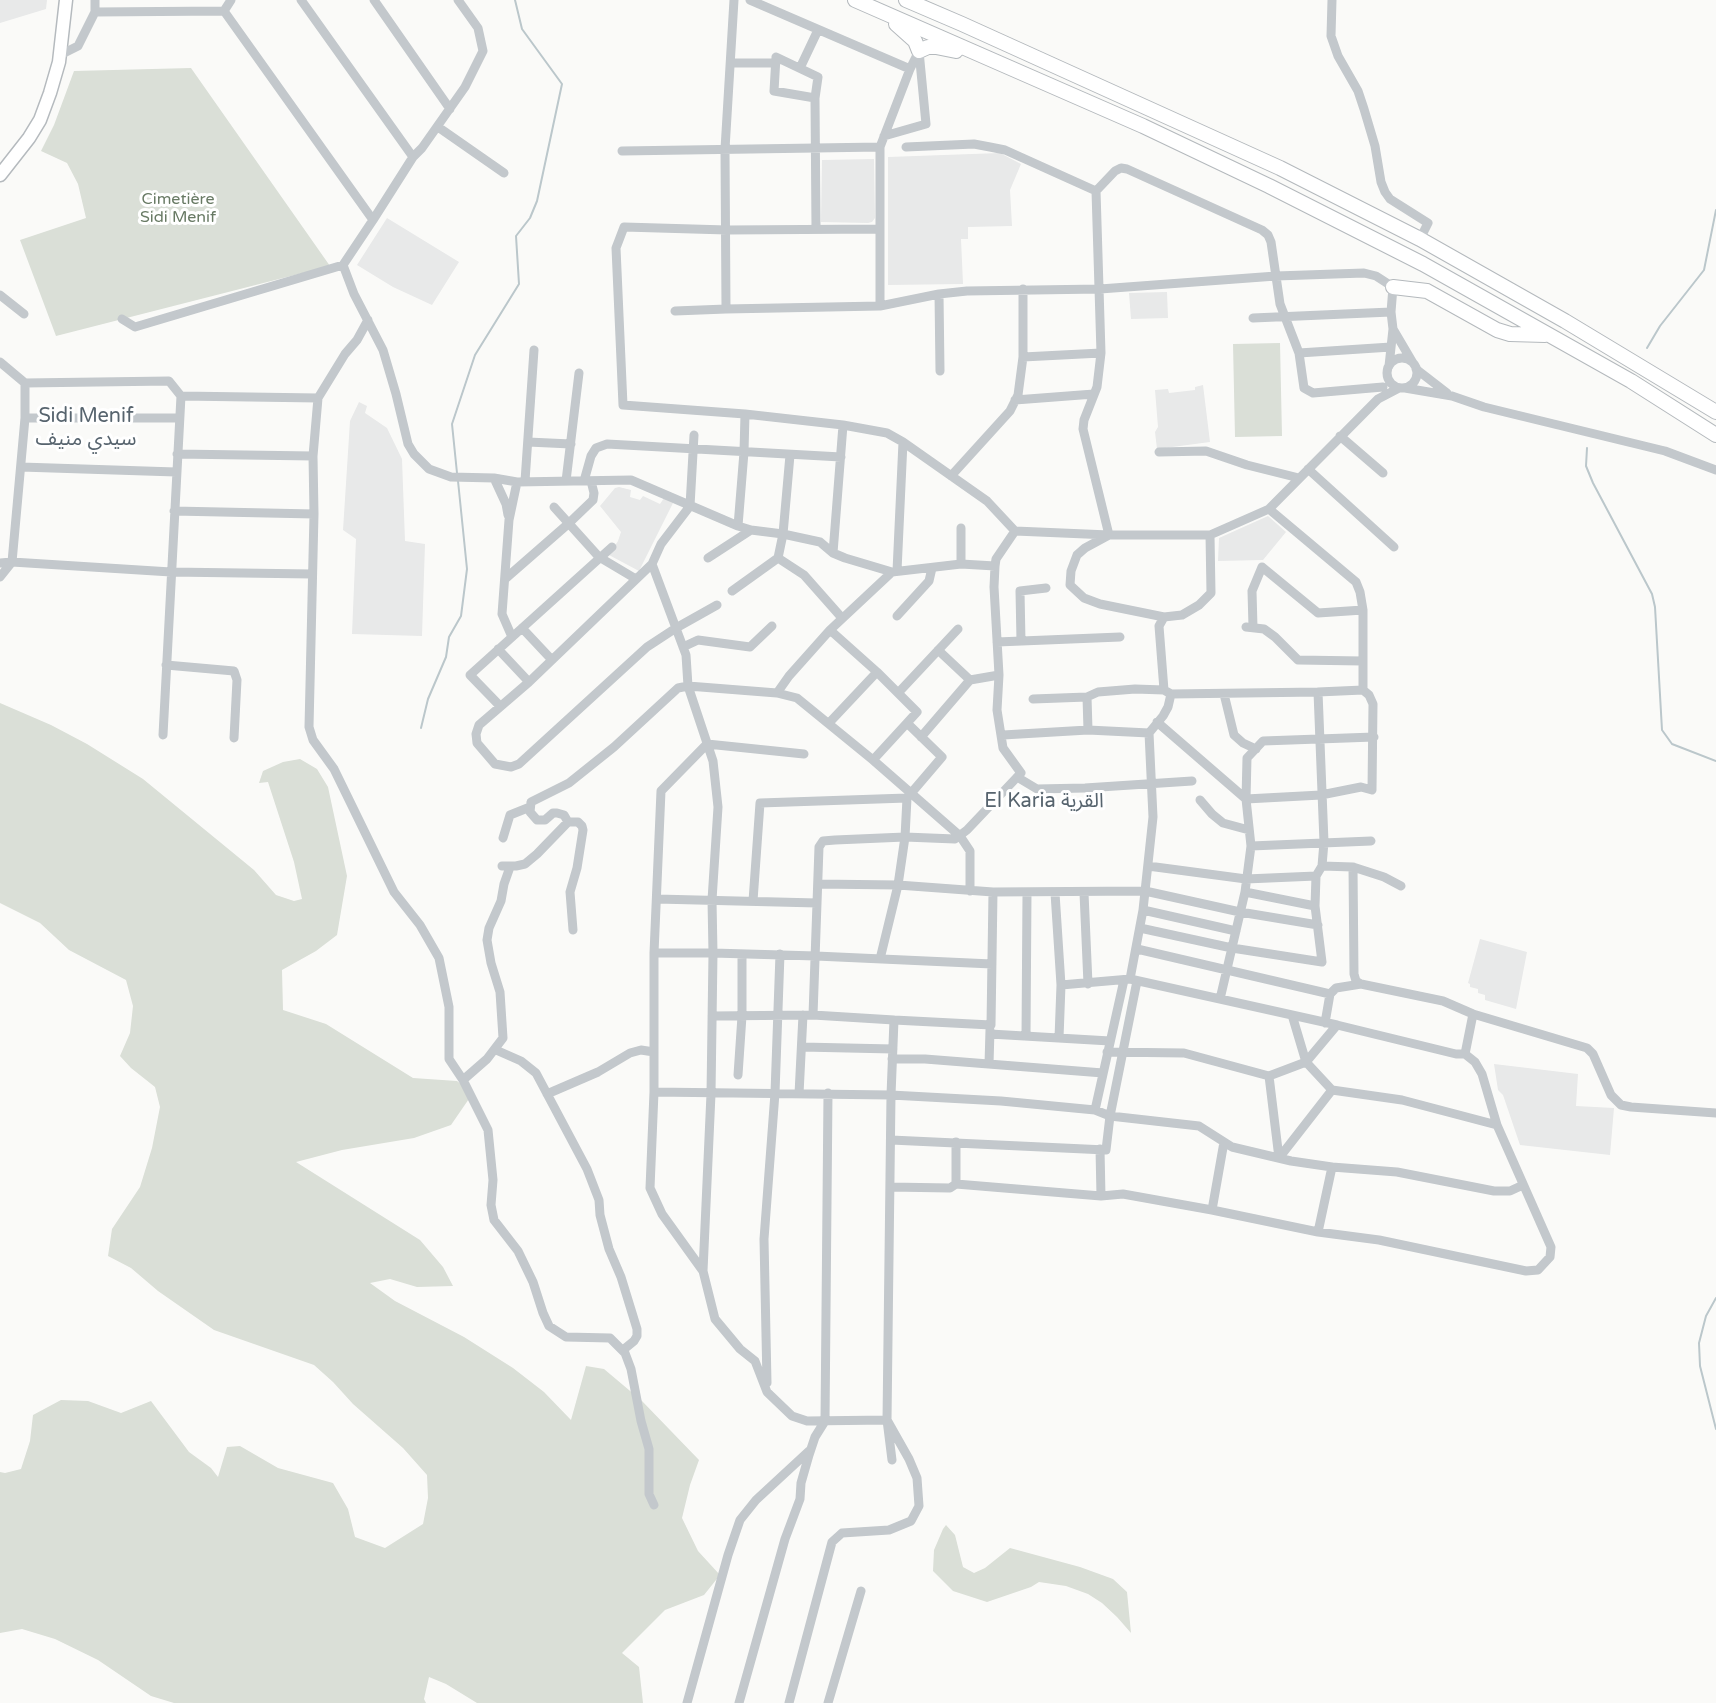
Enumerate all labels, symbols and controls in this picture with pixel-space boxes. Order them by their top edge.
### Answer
park label: Cimetière Sidi Menif [140,190,216,228]
district label: Sidi Menif سيدي منيف [31,405,141,452]
district label: El Karia القرية [984,790,1104,814]

